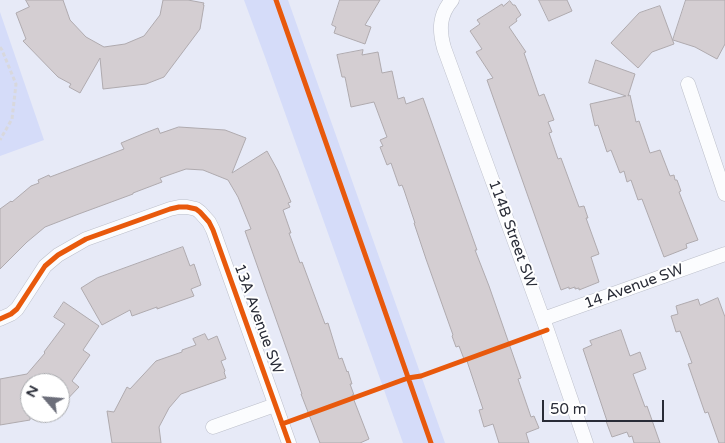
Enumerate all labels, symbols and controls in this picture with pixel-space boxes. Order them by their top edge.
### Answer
street label: 114B Street SW [484,177,540,291]
street label: 13A Avenue SW [230,261,286,377]
street label: 14 Avenue SW [582,261,686,313]
north arrow [20,373,70,423]
text: N [22,383,42,400]
scale bar [545,390,668,422]
text: 50 m [550,400,587,418]

